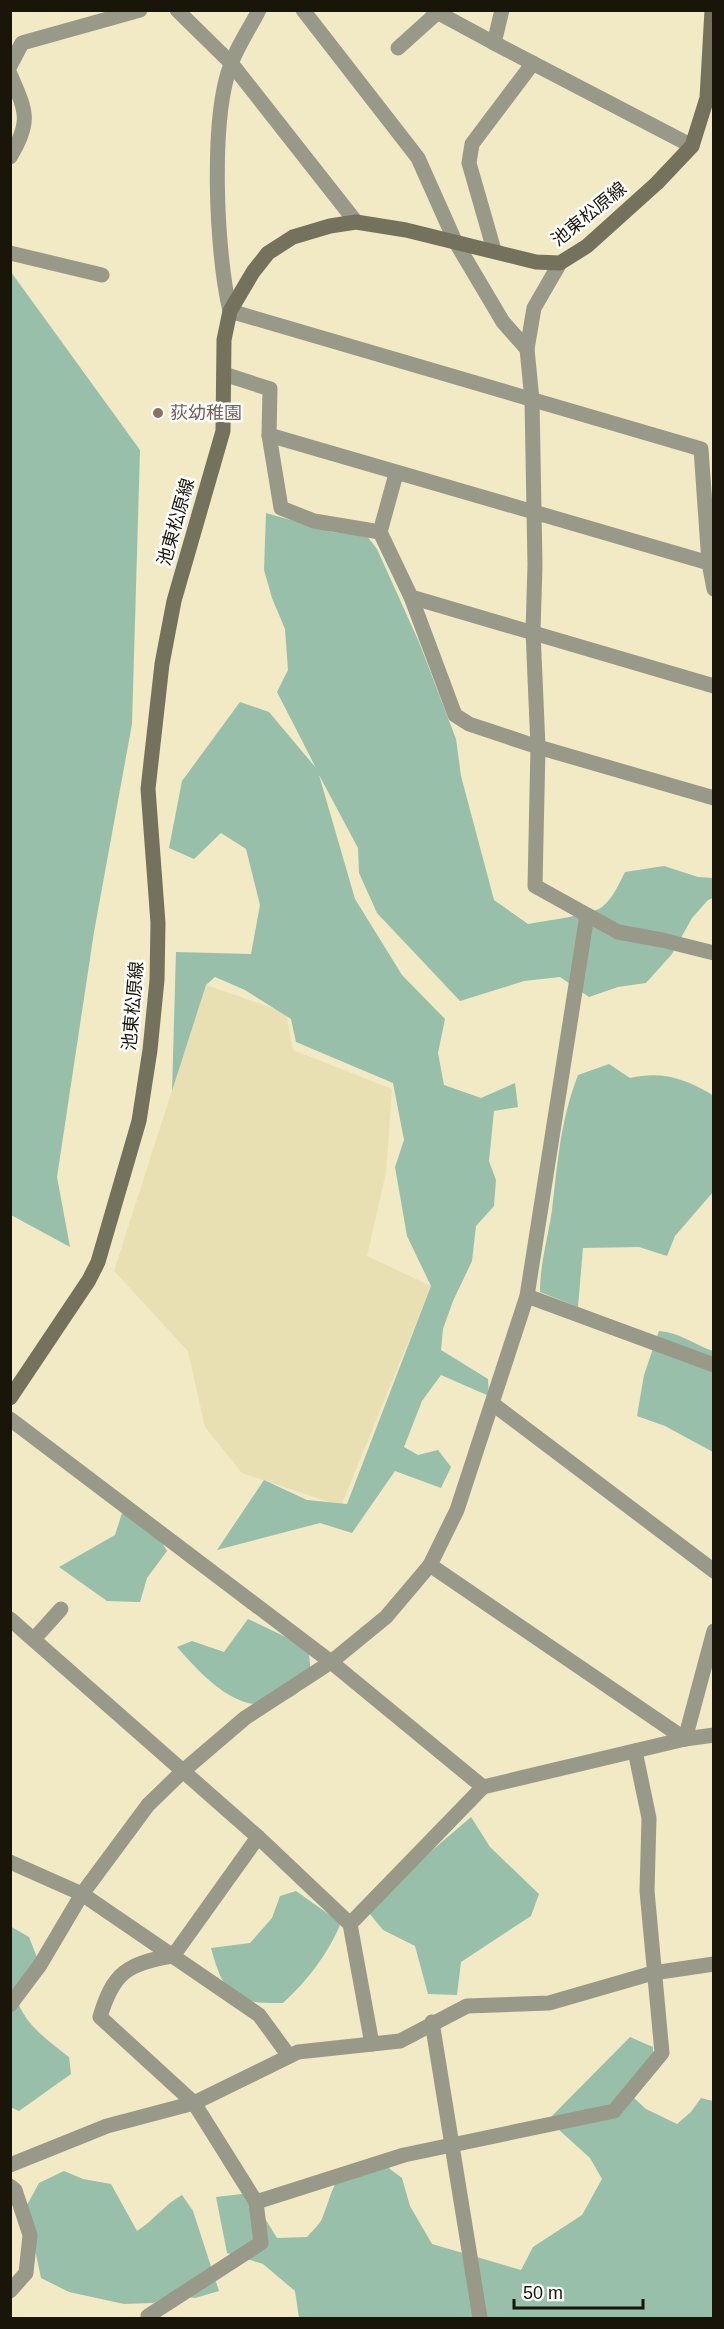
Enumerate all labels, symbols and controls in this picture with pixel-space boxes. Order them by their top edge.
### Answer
street label: 池東松原線 [548,178,630,250]
place label: 荻幼稚園 [170,403,242,423]
marker: 荻幼稚園 [151,406,165,420]
street label: 池東松原線 [154,476,198,568]
street label: 池東松原線 [119,960,147,1052]
scale bar [514,2272,643,2310]
text: 50 m [523,2283,563,2303]

